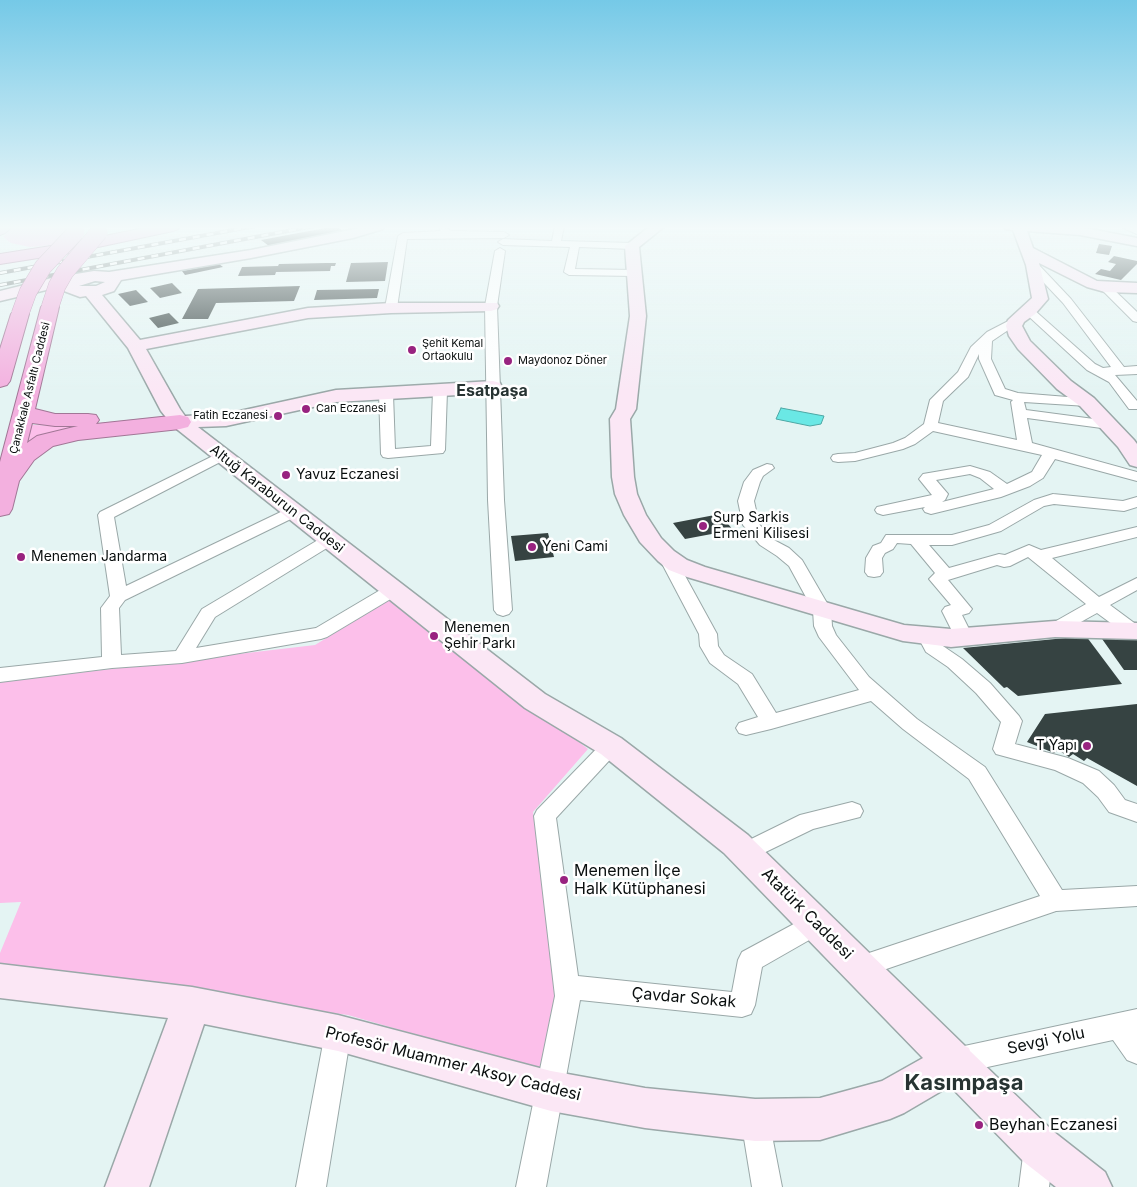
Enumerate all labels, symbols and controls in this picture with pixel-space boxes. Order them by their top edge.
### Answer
street label: Çanakkale Asfaltı Caddesi [7,321,53,455]
place label: Şehit Kemal Ortaokulu [422,337,483,363]
marker: Şehit Kemal Ortaokulu [406,344,418,356]
place label: Maydonoz Döner [518,354,607,368]
marker: Maydonoz Döner [502,355,514,367]
district label: Esatpaşa [456,381,528,401]
place label: Can Eczanesi [316,402,386,416]
marker: Can Eczanesi [300,403,312,415]
place label: Fatih Eczanesi [193,409,268,423]
marker: Fatih Eczanesi [272,410,284,422]
street label: Altuğ Karaburun Caddesi [206,441,348,557]
place label: Yavuz Eczanesi [296,467,399,483]
marker: Yavuz Eczanesi [280,469,292,481]
place label: Surp Sarkis Ermeni Kilisesi [713,510,809,542]
marker: Surp Sarkis Ermeni Kilisesi [697,520,709,532]
place label: Yeni Cami [542,539,608,555]
marker: Yeni Cami [526,541,538,553]
place label: Menemen Jandarma [31,549,167,565]
marker: Menemen Jandarma [15,551,27,563]
place label: Menemen Şehir Parkı [444,620,515,652]
marker: Menemen Şehir Parkı [428,630,440,642]
place label: T Yapı [1036,738,1077,754]
marker: T Yapı [1081,740,1093,752]
place label: Menemen İlçe Halk Kütüphanesi [574,861,706,899]
street label: Atatürk Caddesi [757,864,857,964]
marker: Menemen İlçe Halk Kütüphanesi [558,874,570,886]
street label: Çavdar Sokak [631,984,737,1012]
street label: Profesör Muammer Aksoy Caddesi [323,1023,583,1105]
street label: Sevgi Yolu [1006,1023,1086,1059]
district label: Kasımpaşa [905,1070,1023,1096]
place label: Beyhan Eczanesi [989,1115,1117,1135]
marker: Beyhan Eczanesi [973,1119,985,1131]

